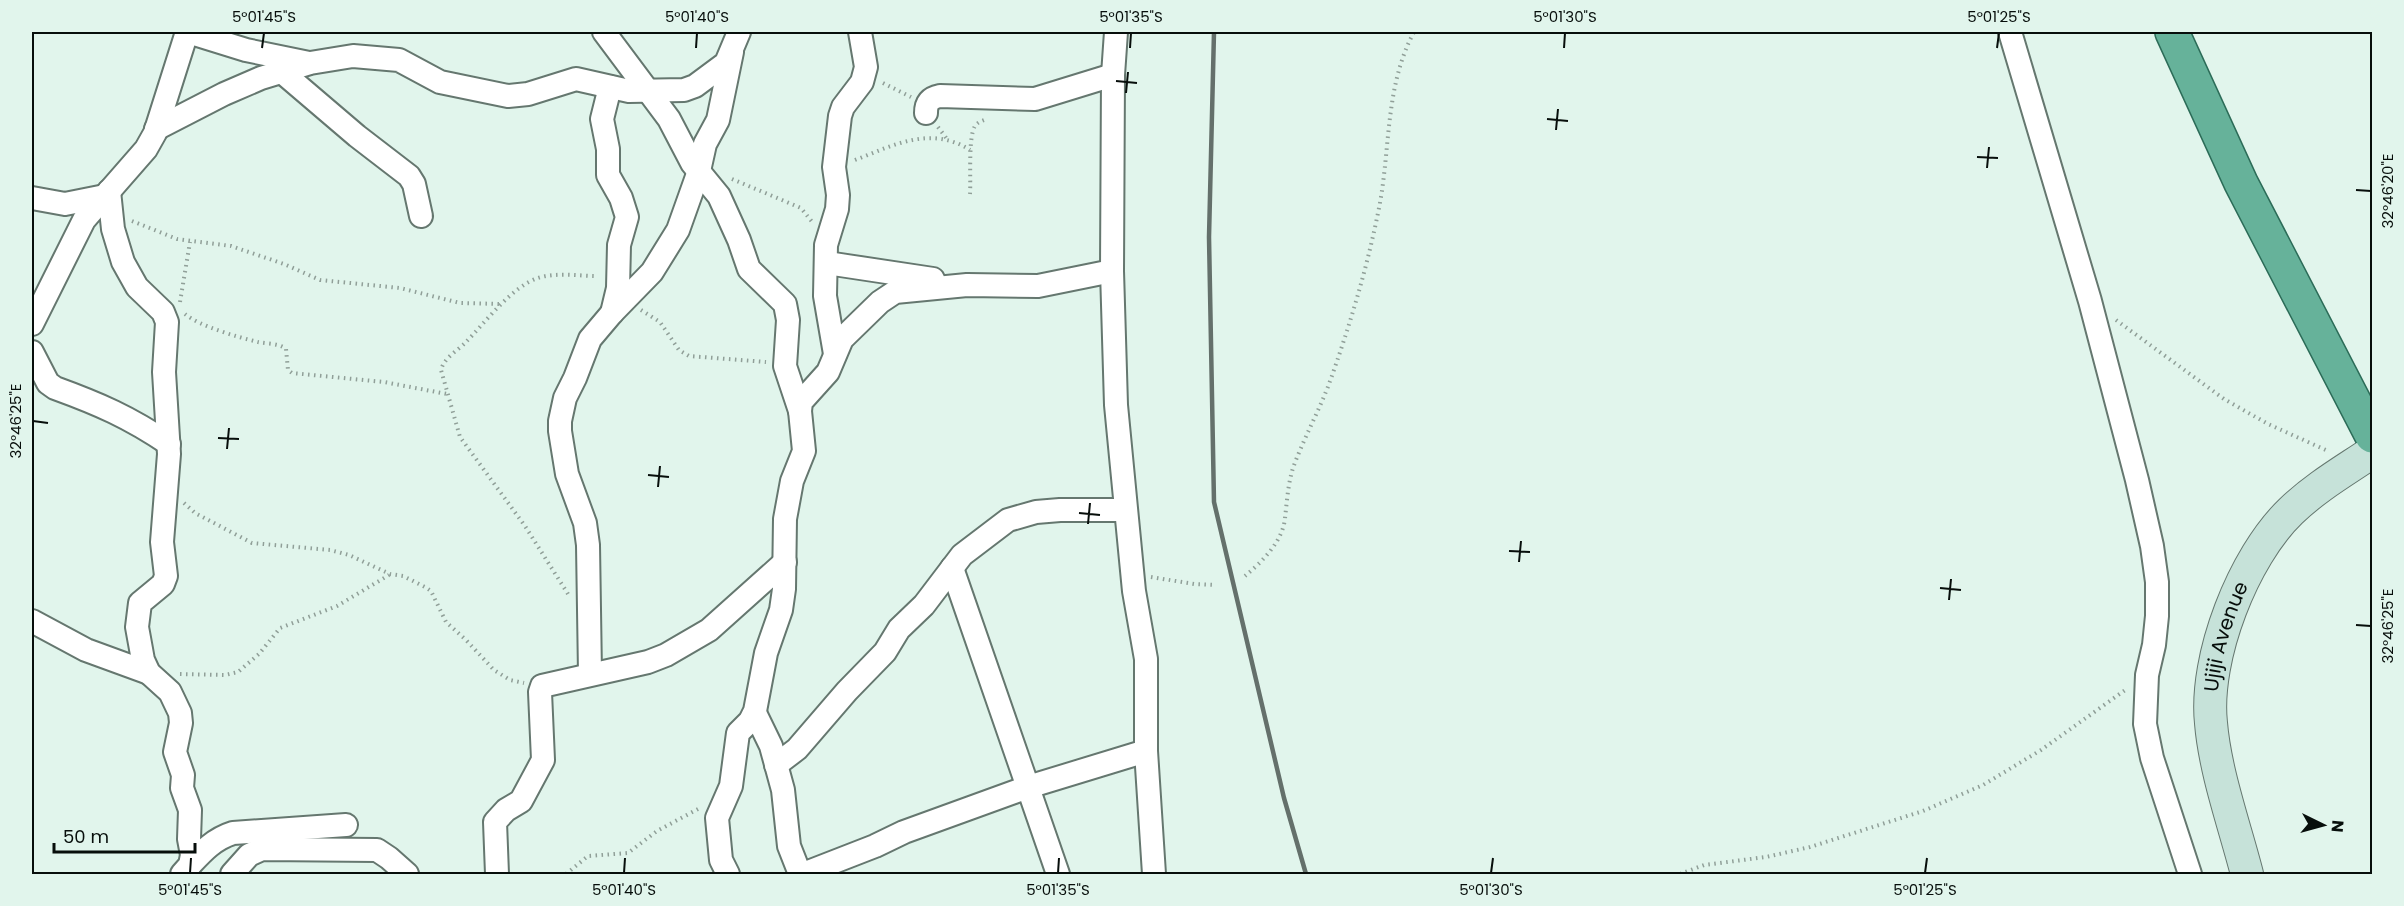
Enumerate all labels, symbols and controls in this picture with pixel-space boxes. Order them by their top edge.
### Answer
text: 5°01'45"S [232,6,296,27]
text: 5°01'40"S [665,6,729,27]
text: 5°01'35"S [1099,6,1163,27]
text: 5°01'30"S [1533,6,1597,27]
text: 5°01'25"S [1967,6,2031,27]
text: 32°46'20"E [2377,153,2398,229]
text: 32°46'25"E [5,383,26,459]
street label: Ujiji Avenue [2197,577,2255,693]
text: 32°46'25"E [2377,588,2398,664]
north arrow [2293,795,2353,855]
scale bar [54,816,195,854]
text: N [2325,819,2349,833]
text: 50 m [63,824,109,849]
text: 5°01'45"S [158,879,222,900]
text: 5°01'40"S [592,879,656,900]
text: 5°01'35"S [1026,879,1090,900]
text: 5°01'30"S [1459,879,1523,900]
text: 5°01'25"S [1893,879,1957,900]

